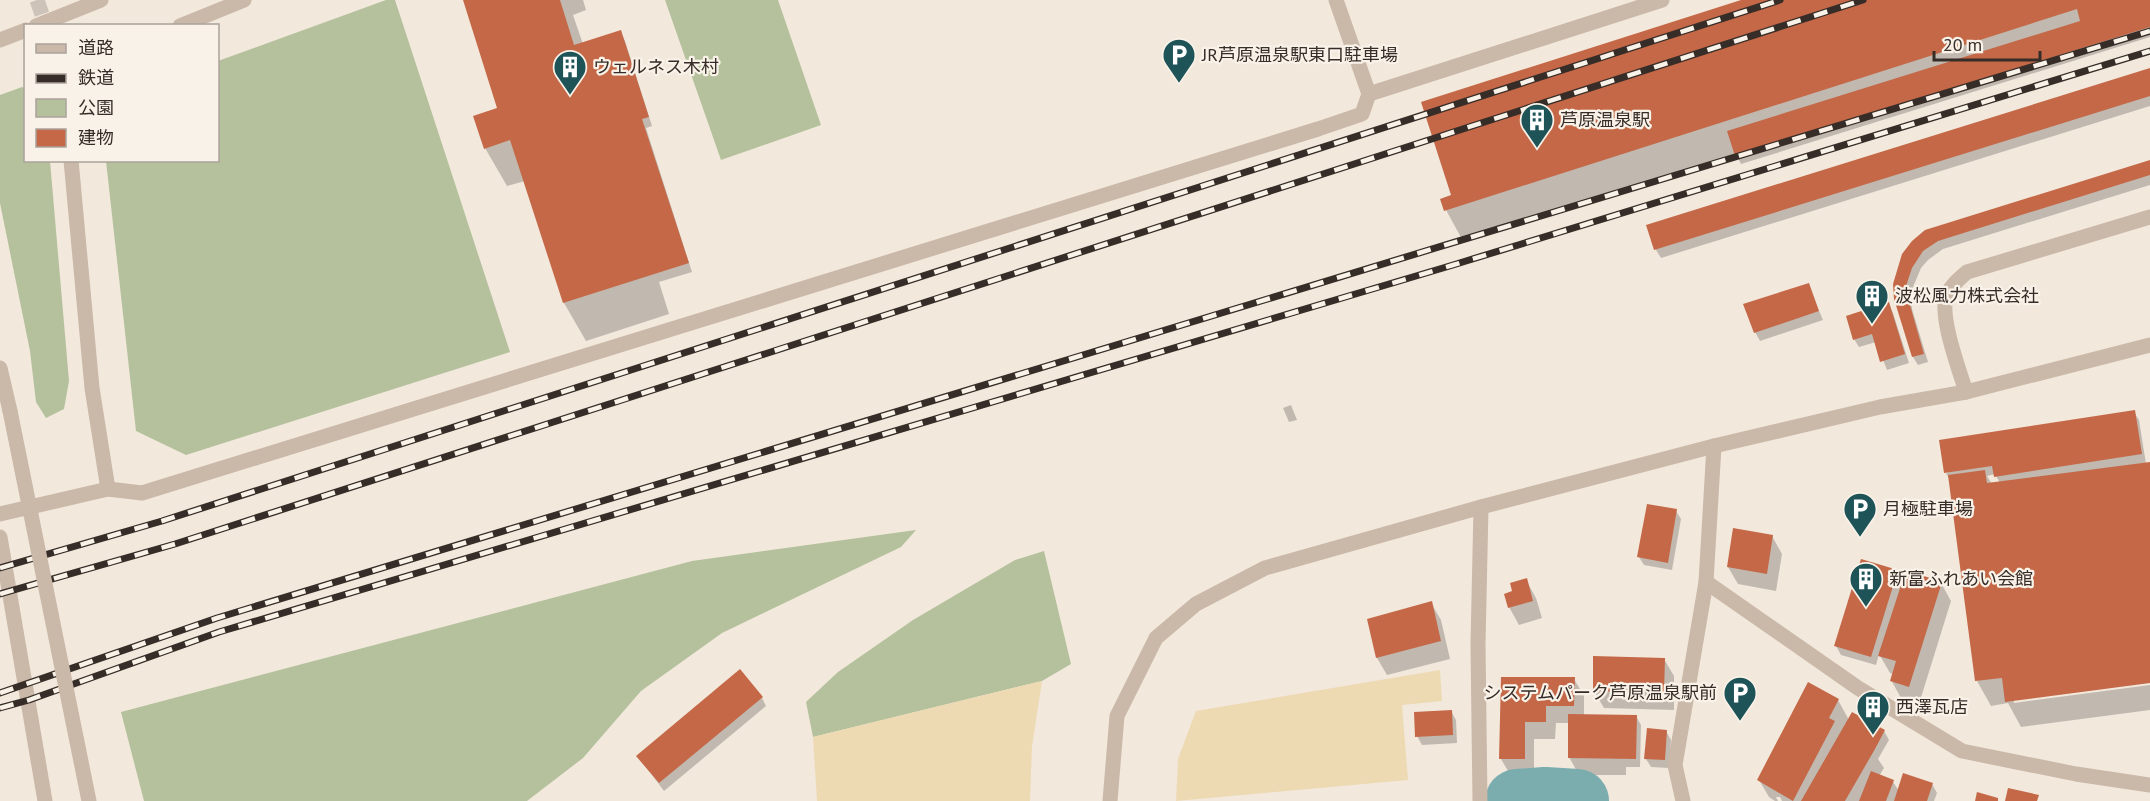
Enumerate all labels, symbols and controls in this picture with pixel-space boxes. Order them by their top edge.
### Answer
legend [24,24,219,162]
scale bar [1934,24,2040,62]
text: 20 m [1943,33,1982,56]
text: 道路 [78,36,114,59]
parking icon: JR芦原温泉駅東口駐車場 [1161,37,1197,84]
place label: JR芦原温泉駅東口駐車場 [1201,43,1398,66]
building icon: ウェルネス木村 [552,49,588,96]
place label: ウェルネス木村 [593,55,719,78]
text: 鉄道 [78,66,114,89]
text: 公園 [78,96,114,119]
building icon: 芦原温泉駅 [1519,102,1555,149]
place label: 芦原温泉駅 [1560,108,1650,131]
text: 建物 [78,126,114,149]
building icon: 波松風力株式会社 [1854,278,1890,325]
place label: 波松風力株式会社 [1895,284,2039,307]
parking icon: 月極駐車場 [1842,491,1878,538]
place label: 月極駐車場 [1883,497,1973,520]
building icon: 新富ふれあい会館 [1848,561,1884,608]
place label: 新富ふれあい会館 [1889,567,2033,590]
parking icon: システムパーク芦原温泉駅前 [1722,675,1758,722]
place label: システムパーク芦原温泉駅前 [1484,681,1717,704]
building icon: 西澤瓦店 [1855,689,1891,736]
place label: 西澤瓦店 [1896,695,1968,718]

